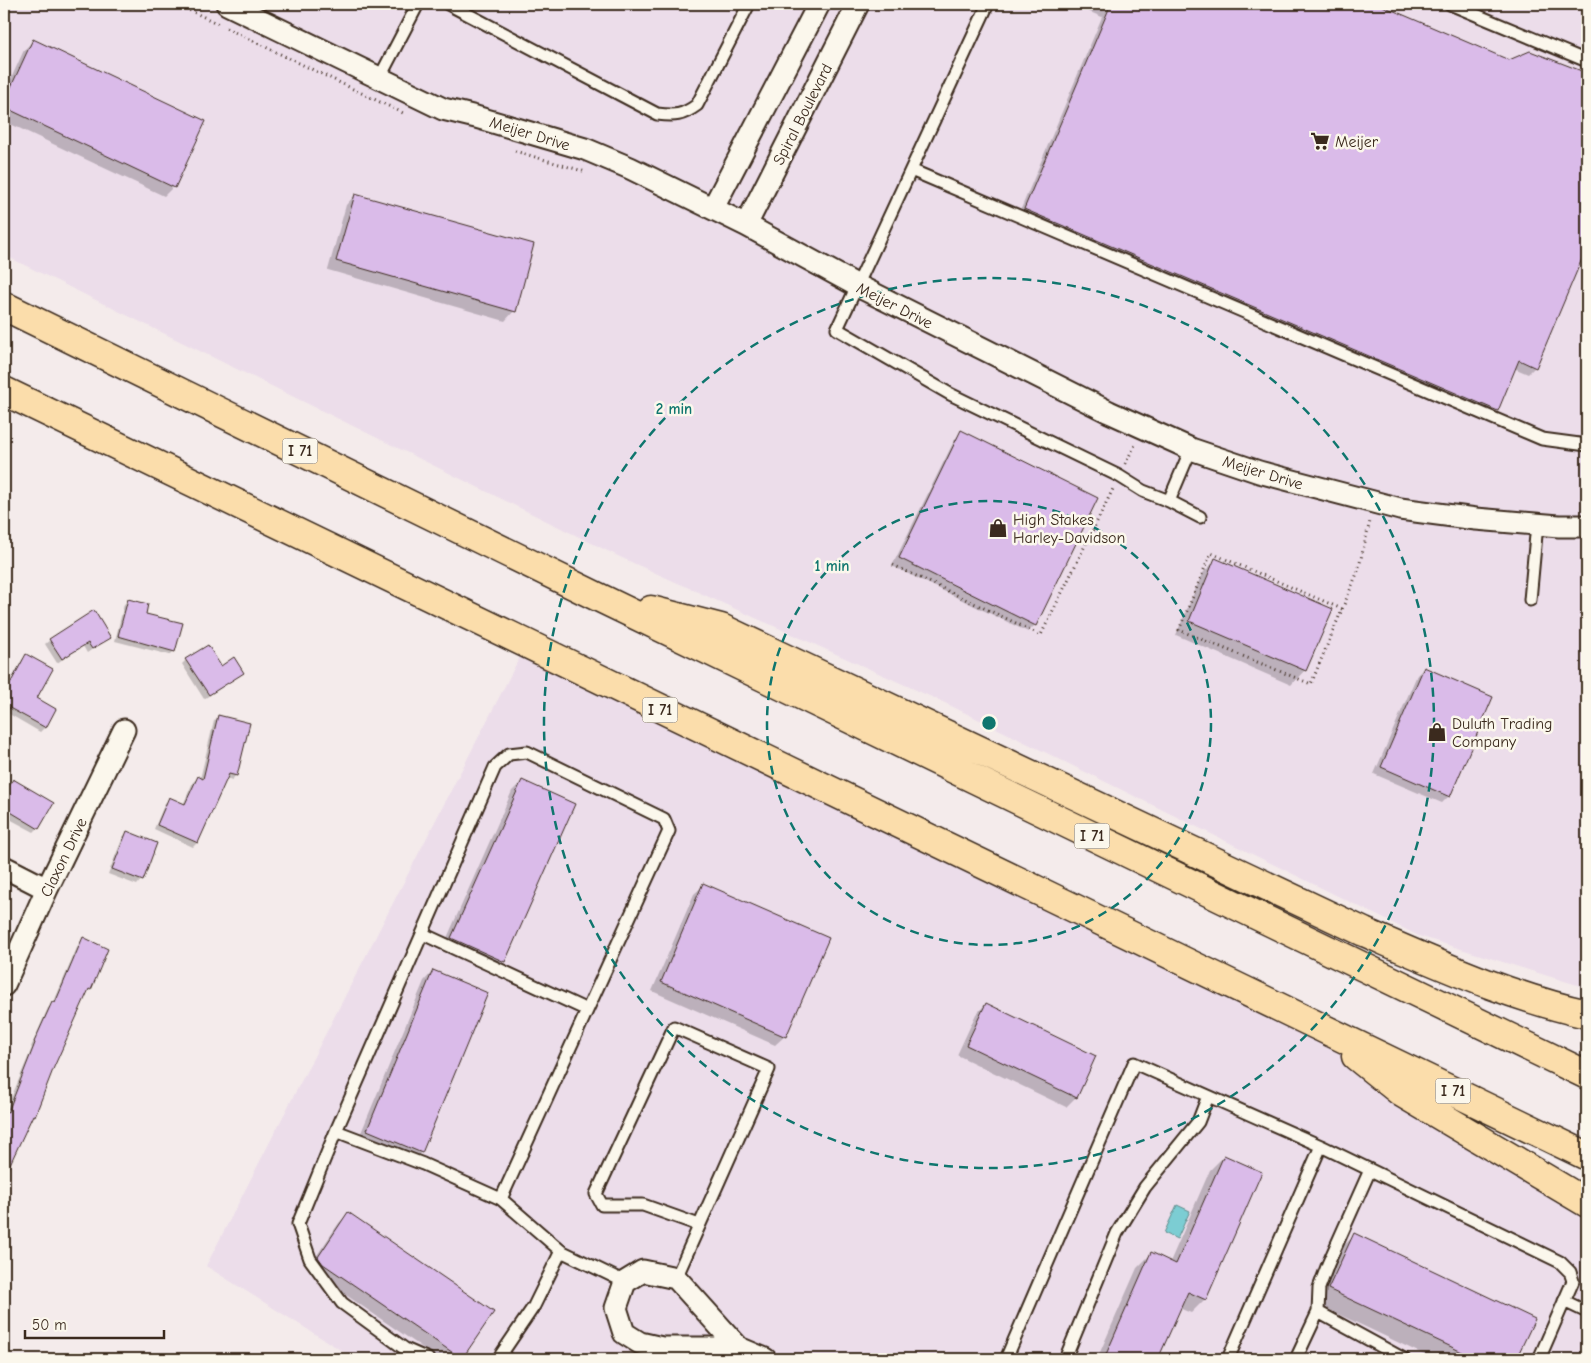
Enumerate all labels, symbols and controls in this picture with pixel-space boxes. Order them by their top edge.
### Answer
street label: Spiral Boulevard [770,61,836,168]
street label: Meijer Drive [487,113,572,155]
supermarket icon: Meijer [1309,130,1331,152]
place label: Meijer [1335,133,1379,151]
street label: Meijer Drive [853,279,936,333]
text: 2 min [656,400,692,418]
road number: I 71 [282,438,318,464]
street label: Meijer Drive [1220,452,1305,494]
place label: High Stakes Harley-Davidson [1013,511,1125,547]
shop icon: High Stakes Harley-Davidson [987,517,1009,539]
text: 1 min [815,557,849,575]
road number: I 71 [642,698,678,722]
centre of rings [980,714,998,732]
place label: Duluth Trading Company [1452,715,1553,751]
shop icon: Duluth Trading Company [1426,721,1448,743]
street label: Claxon Drive [37,815,91,900]
road number: I 71 [1074,824,1110,848]
road number: I 71 [1436,1078,1470,1104]
scale bar [25,1308,164,1340]
text: 50 m [32,1316,67,1334]

